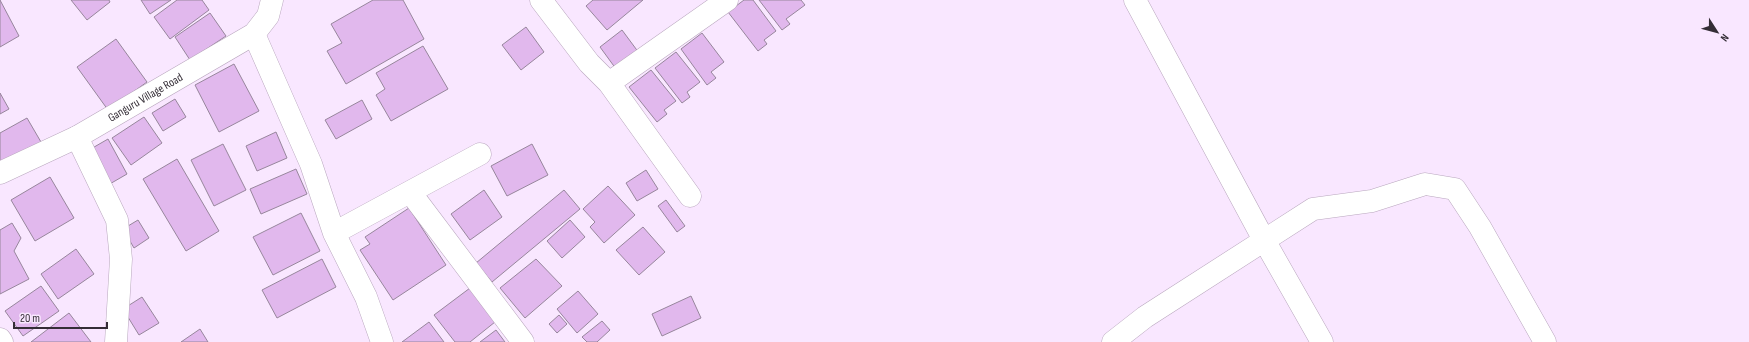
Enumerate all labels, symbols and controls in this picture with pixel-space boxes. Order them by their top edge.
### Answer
north arrow [1697,12,1737,52]
text: N [1718,31,1732,44]
street label: Ganguru Village Road [105,70,185,125]
scale bar [14,304,107,330]
text: 20 m [20,311,40,326]

